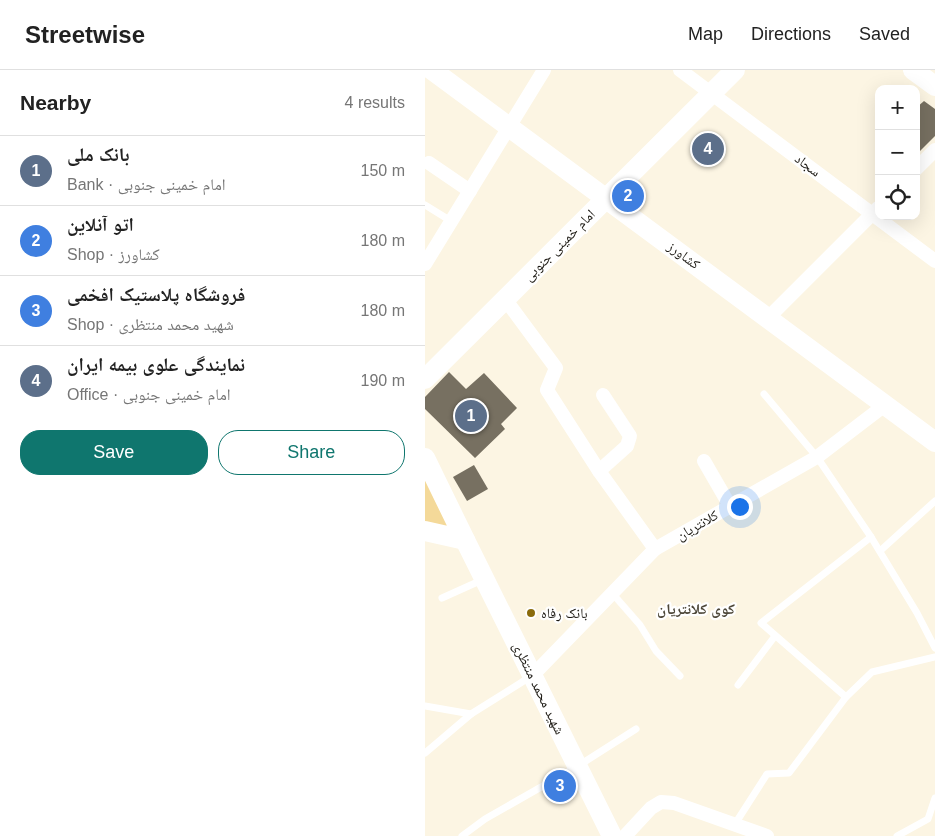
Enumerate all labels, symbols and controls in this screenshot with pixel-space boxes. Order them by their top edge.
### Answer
text: Streetwise [25,21,145,48]
text: Map [688,24,723,44]
text: Directions [751,24,831,44]
text: Saved [859,24,910,44]
map controls [875,85,920,220]
button: + [875,85,920,130]
text: Nearby [20,91,91,114]
text: 4 results [345,94,405,111]
pin: 4 [692,130,724,168]
button: − [875,130,920,175]
text: بانک ملی [67,144,130,165]
street label: سجاد [792,150,824,180]
text: 1 [32,162,40,179]
text: 150 m [361,162,405,179]
button: locate [875,175,920,220]
text: Bank · امام خمینی جنوبی [67,176,226,193]
pin: 2 [612,177,644,215]
street label: امام خمینی جنوبی [520,206,599,285]
text: اتو آنلاین [67,214,134,235]
text: 2 [32,232,40,249]
text: 180 m [361,232,405,249]
street label: کشاورز [663,237,703,273]
text: Shop · کشاورز [67,246,160,263]
text: فروشگاه پلاستیک افخمی [67,284,245,305]
text: 3 [32,302,40,319]
text: 180 m [361,302,405,319]
text: Shop · شهید محمد منتظری [67,316,234,333]
text: نمایندگی علوی بیمه ایران [67,354,245,375]
text: 4 [32,372,40,389]
text: 190 m [361,372,405,389]
text: Office · امام خمینی جنوبی [67,386,231,403]
pin: 1 [455,397,487,435]
button: Save [20,430,208,475]
button: Share [218,430,405,475]
your location [727,494,753,520]
street label: کلانتریان [673,507,721,544]
district label: کوی کلانتریان [657,600,735,618]
place label: بانک رفاه [541,605,588,622]
marker: بانک رفاه [525,607,537,619]
street label: شهید محمد منتظری [509,639,568,737]
pin: 3 [544,767,576,805]

